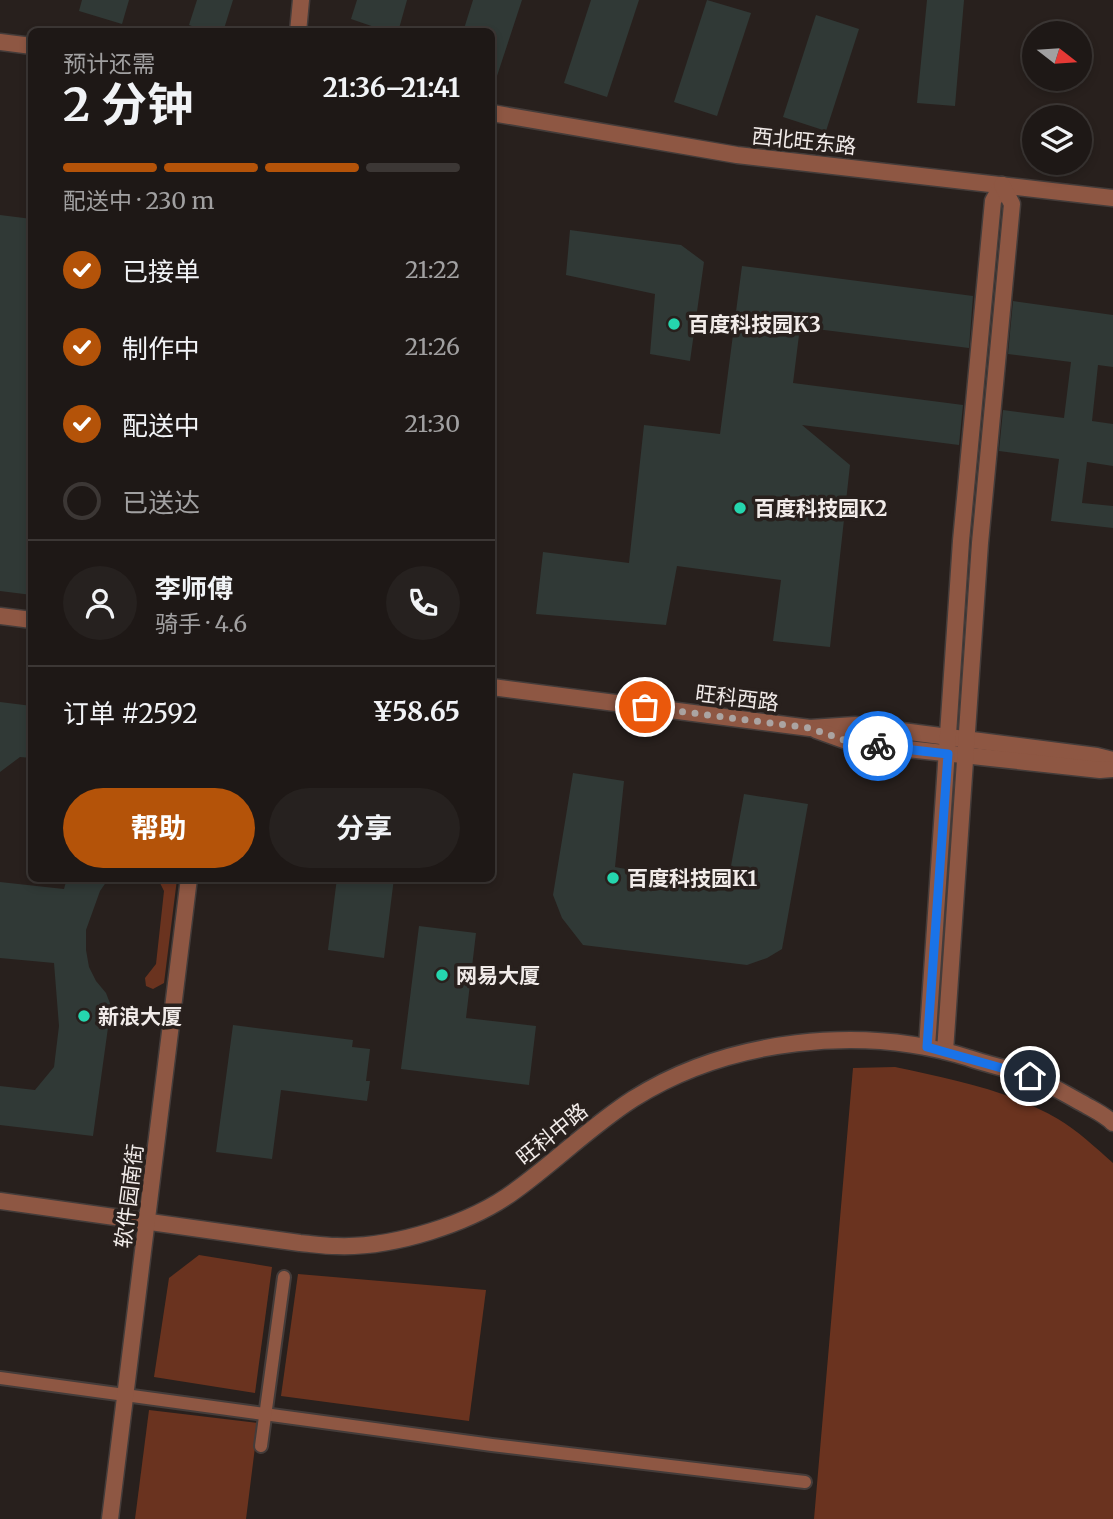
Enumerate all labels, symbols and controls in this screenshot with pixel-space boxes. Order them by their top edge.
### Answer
north arrow [1022,21,1092,91]
map controls [1022,21,1092,175]
text: 预计还需 [63,49,155,78]
text: 21:36–21:41 [323,71,460,104]
text: 2 分钟 [63,76,193,134]
button: layers [1022,105,1092,175]
street label: 西北旺东路 [750,122,858,160]
text: 配送中 · 230 m [63,186,214,215]
icon: check [63,251,101,289]
text: 已接单 [122,255,200,288]
text: 21:22 [405,255,460,284]
place label: 百度科技园K3 [688,311,821,338]
marker: 百度科技园K3 [666,316,682,332]
icon: check [63,328,101,366]
text: 制作中 [122,332,200,365]
text: 21:26 [405,332,460,361]
icon: check [63,405,101,443]
text: 配送中 [122,409,200,442]
text: 21:30 [405,409,460,438]
text: 已送达 [122,486,200,519]
place label: 百度科技园K2 [754,495,887,522]
marker: 百度科技园K2 [732,500,748,516]
button: person [63,566,137,640]
button: phone [386,566,460,640]
text: 李师傅 [155,572,233,605]
text: 骑手 · 4.6 [155,609,247,638]
pin [615,677,675,737]
street label: 旺科西路 [694,679,780,717]
icon: bag [626,688,664,726]
text: ¥58.65 [373,695,460,728]
text: 订单 #2592 [63,697,198,730]
courier [843,711,913,781]
icon: bike [859,727,897,765]
button: 帮助 [63,788,255,868]
button: 分享 [269,788,460,868]
place label: 百度科技园K1 [627,865,758,892]
marker: 百度科技园K1 [605,870,621,886]
place label: 网易大厦 [456,962,540,989]
marker: 网易大厦 [434,967,450,983]
place label: 新浪大厦 [98,1003,182,1030]
marker: 新浪大厦 [76,1008,92,1024]
pin [1000,1046,1060,1106]
icon: home [1011,1057,1049,1095]
street label: 旺科中路 [511,1097,593,1171]
street label: 软件园南街 [109,1142,149,1250]

